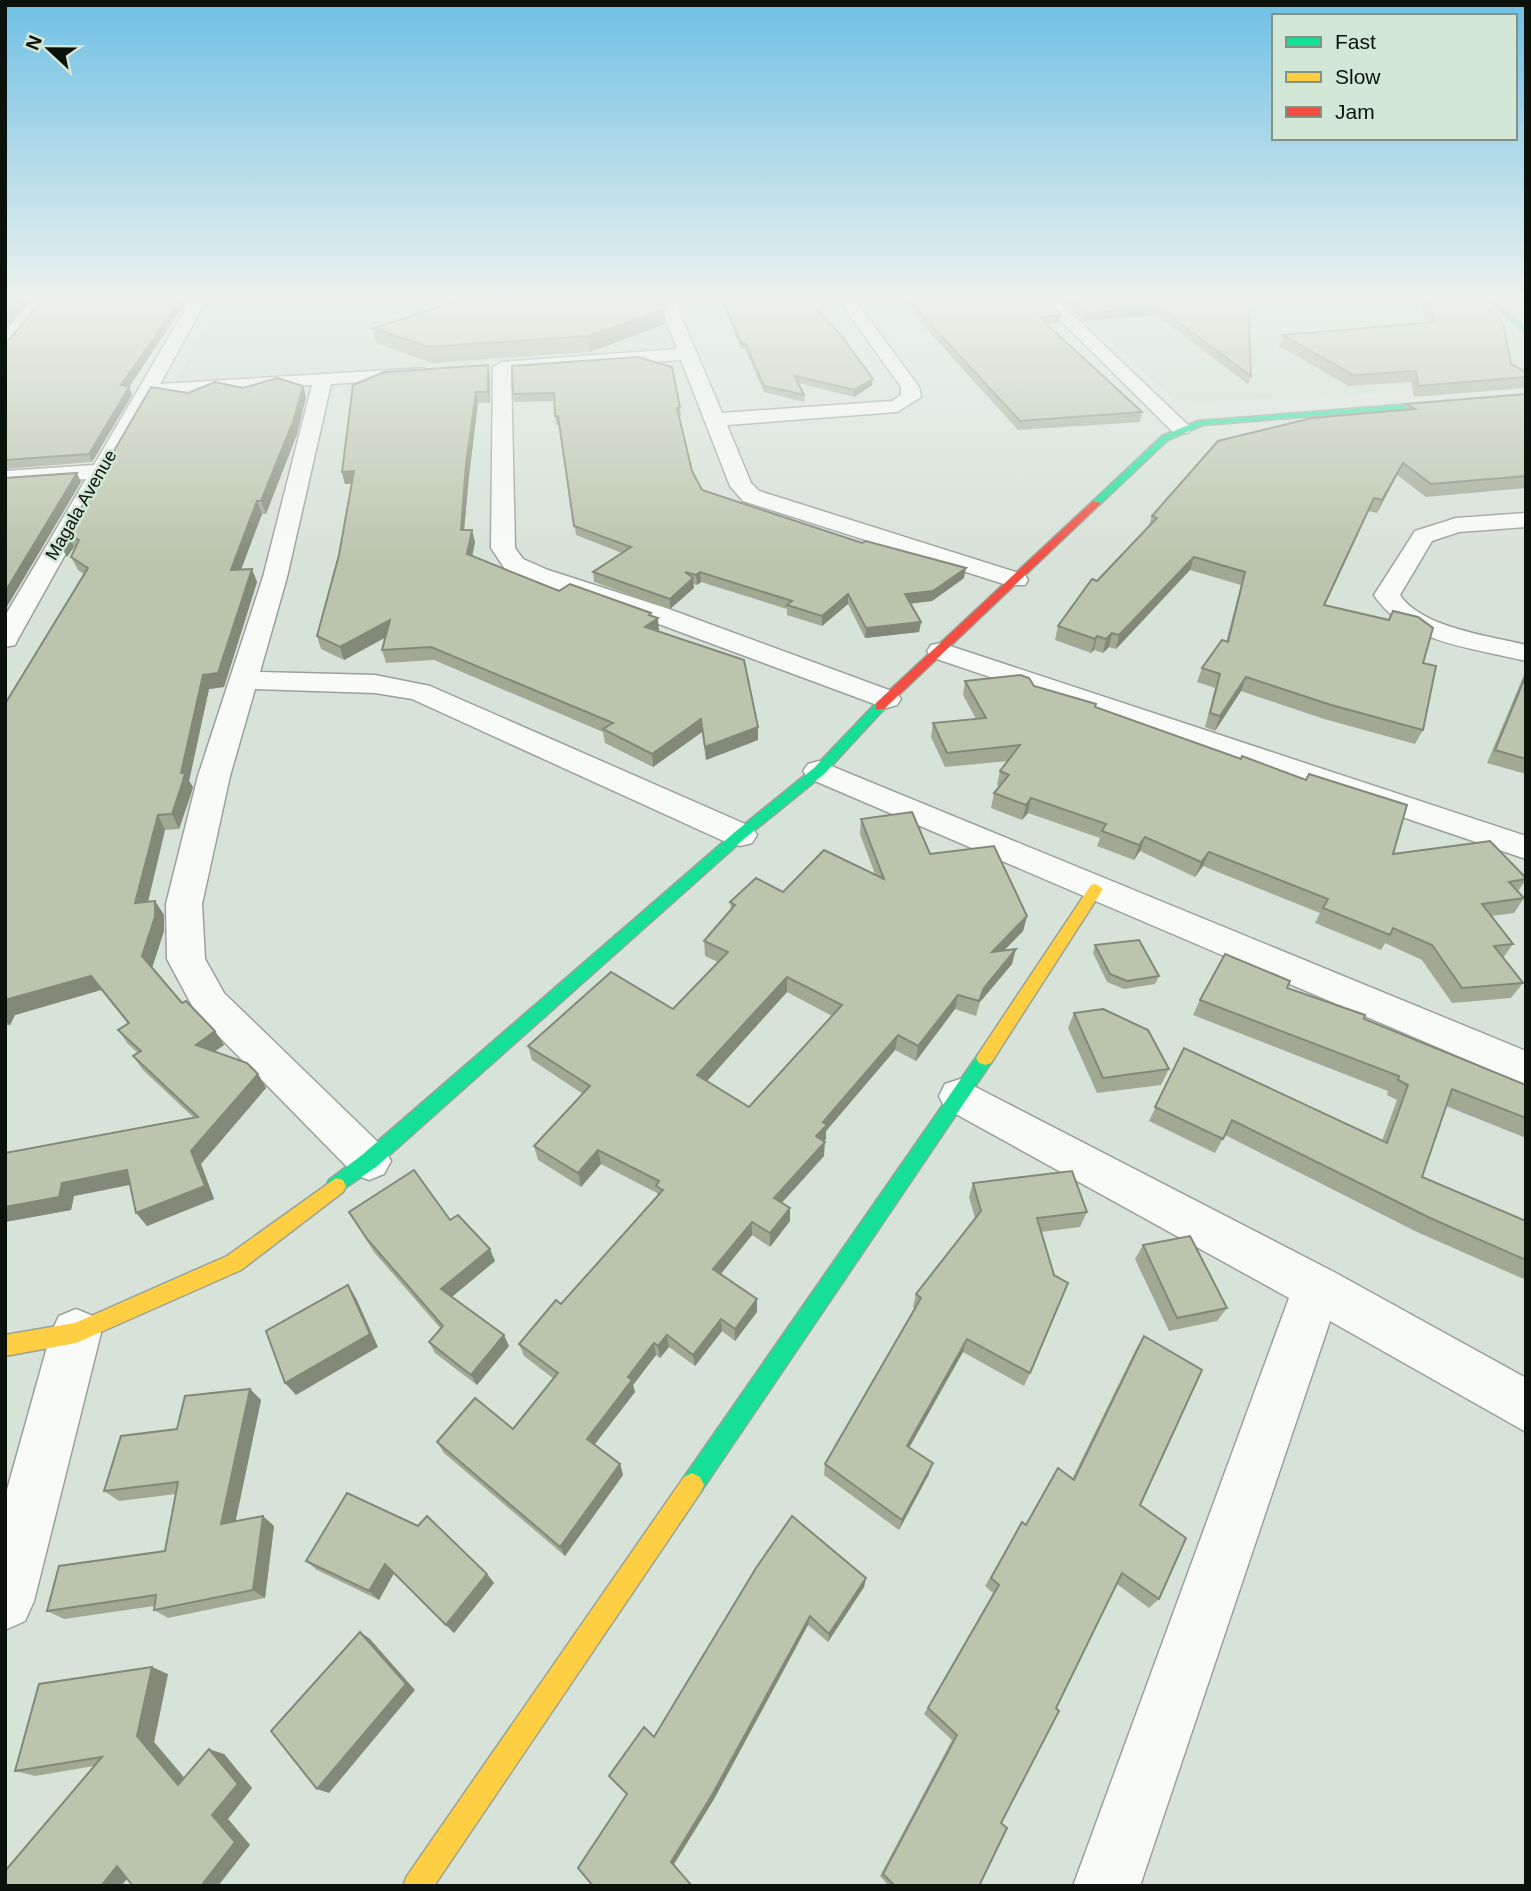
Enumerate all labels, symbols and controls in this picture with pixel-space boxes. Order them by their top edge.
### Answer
north arrow [14,14,84,84]
legend [1272,14,1517,140]
text: Fast [1335,30,1376,53]
text: N [21,33,46,53]
text: Slow [1335,65,1381,88]
text: Jam [1335,100,1375,123]
street label: Magala Avenue [41,446,121,564]

